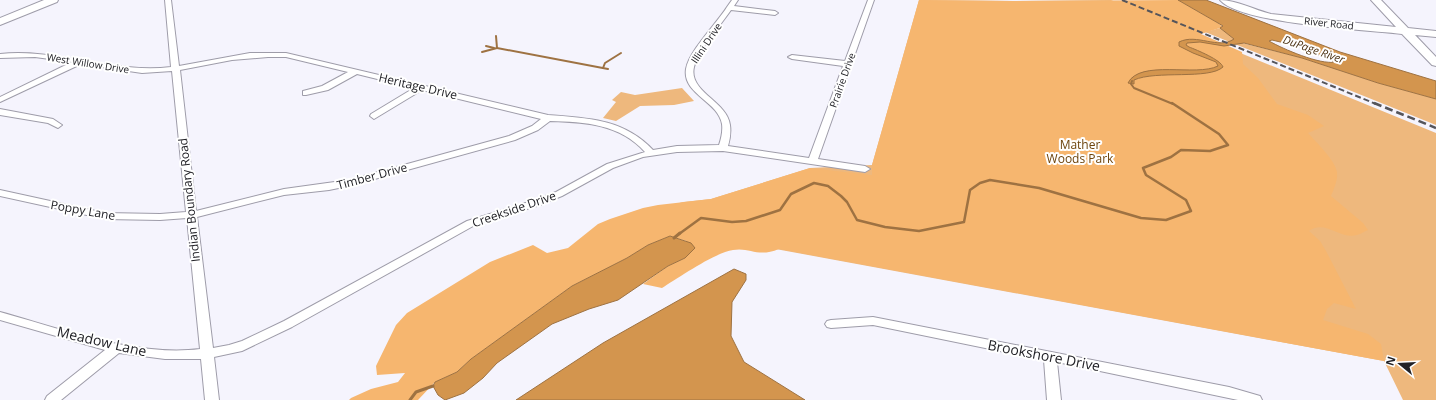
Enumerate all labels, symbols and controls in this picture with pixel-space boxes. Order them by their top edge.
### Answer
street label: River Road [1303,13,1355,33]
street label: Illini Drive [687,20,725,66]
water label: DuPage River [1281,31,1347,67]
street label: West Willow Drive [46,50,131,76]
street label: Prairie Drive [826,50,859,109]
street label: Heritage Drive [377,69,459,103]
park label: Mather Woods Park [1047,136,1114,167]
street label: Indian Boundary Road [174,137,204,263]
street label: Timber Drive [335,158,409,194]
street label: Creekside Drive [470,187,558,231]
street label: Poppy Lane [49,196,117,224]
street label: Meadow Lane [55,321,149,361]
street label: Brookshore Drive [986,335,1102,375]
north arrow [1380,344,1420,384]
text: N [1381,354,1399,367]

